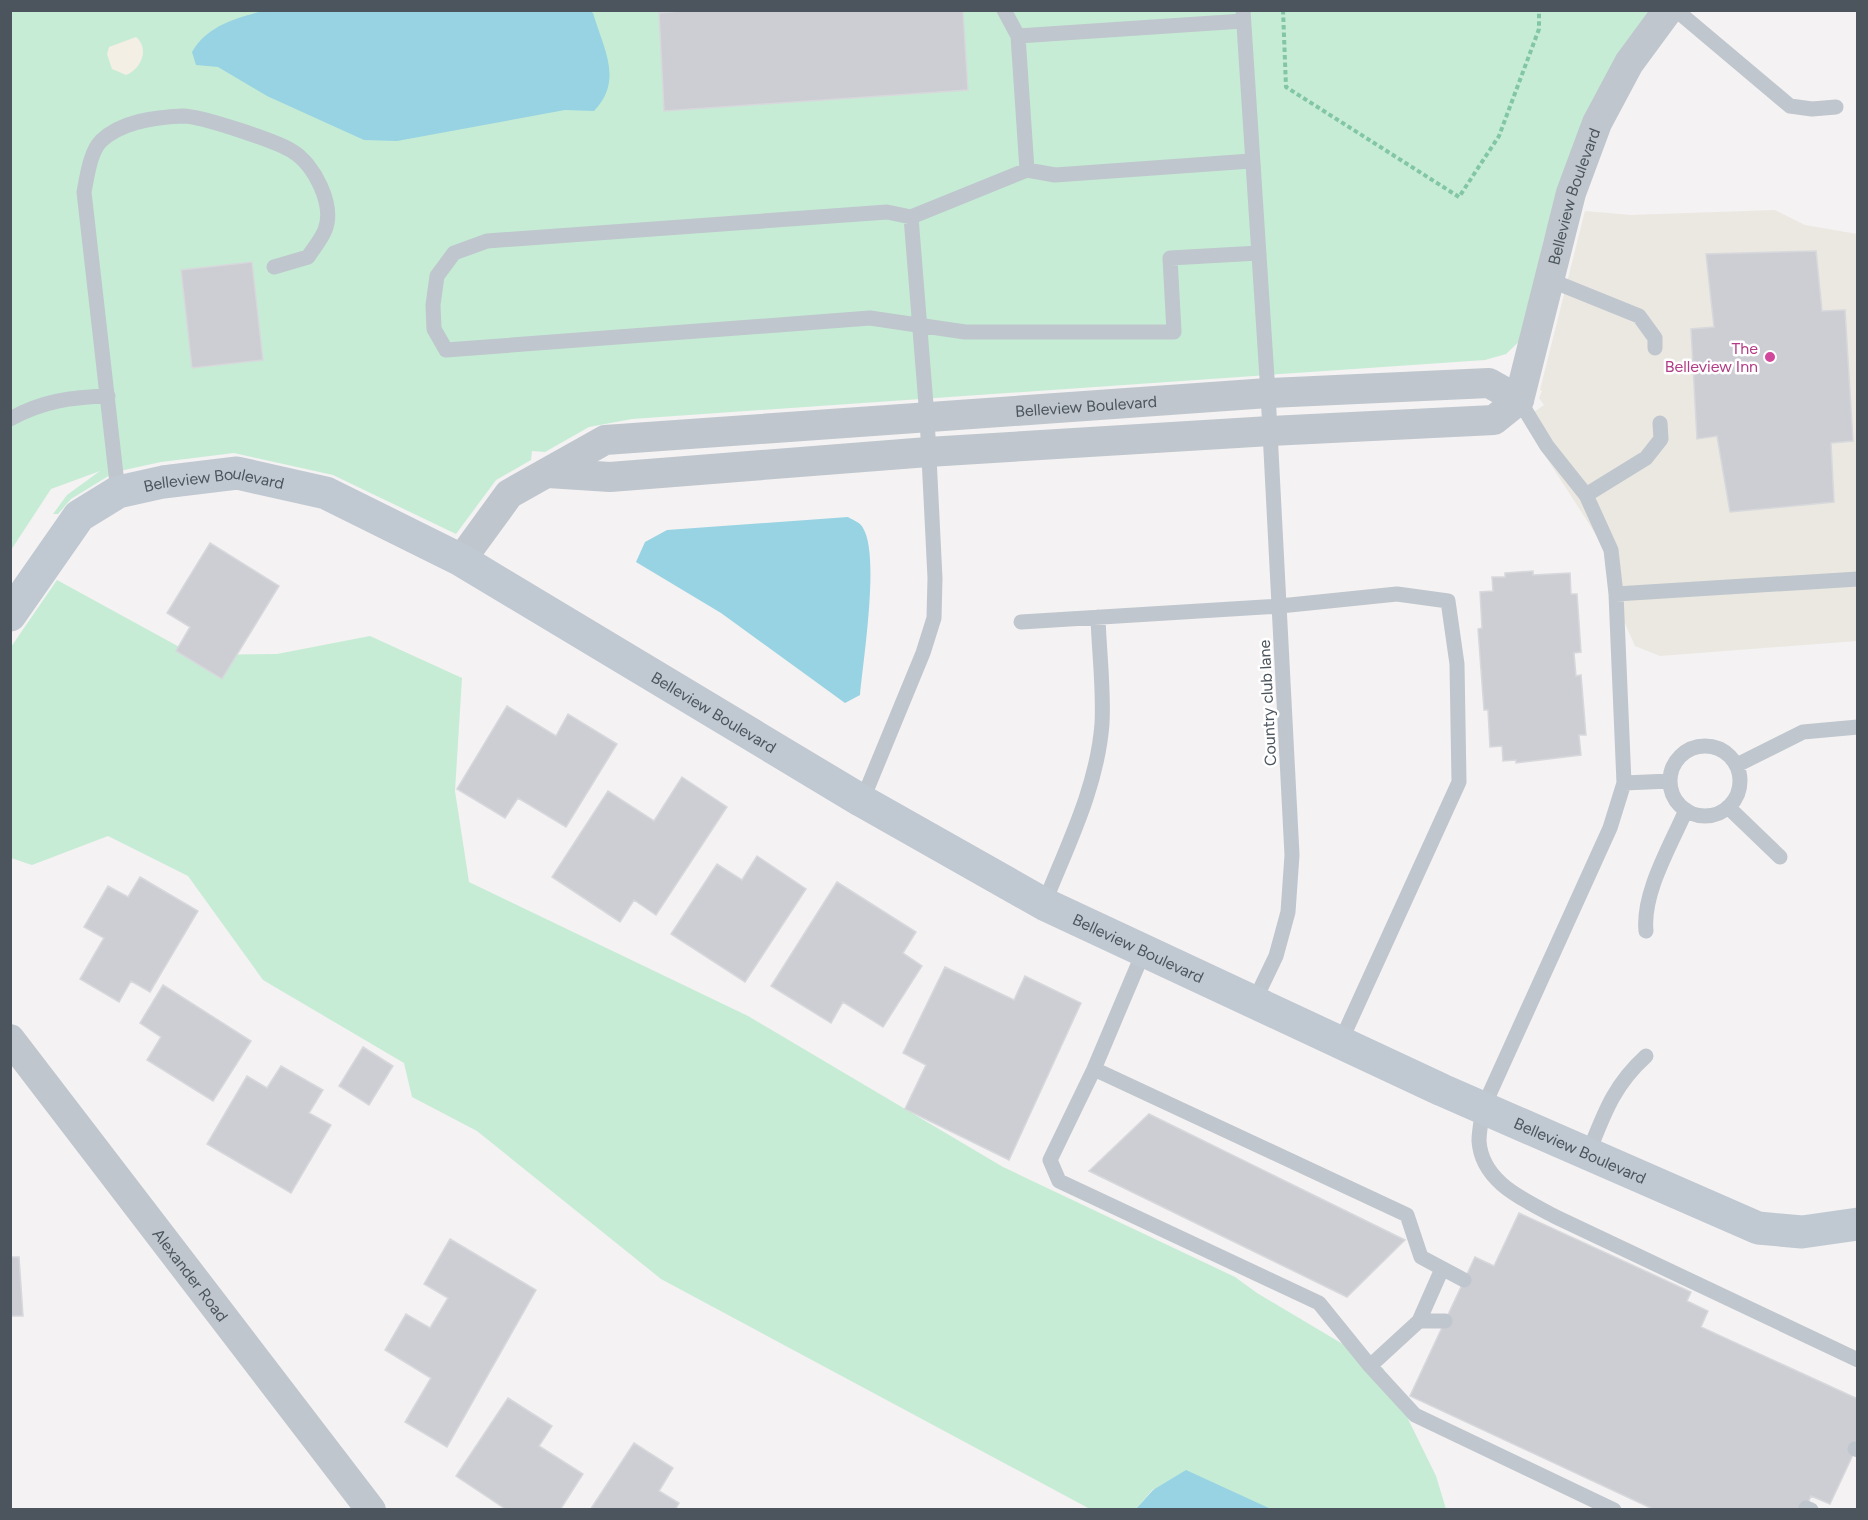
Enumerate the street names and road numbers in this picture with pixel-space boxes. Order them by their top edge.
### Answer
street label: Belleview Boulevard [1544,125,1604,267]
street label: Belleview Boulevard [1014,392,1158,421]
street label: Belleview Boulevard [142,463,286,496]
street label: Country club lane [1255,639,1280,767]
street label: Belleview Boulevard [648,668,779,757]
street label: Belleview Boulevard [1069,910,1207,987]
street label: Belleview Boulevard [1511,1114,1649,1188]
street label: Alexander Road [149,1225,232,1325]

